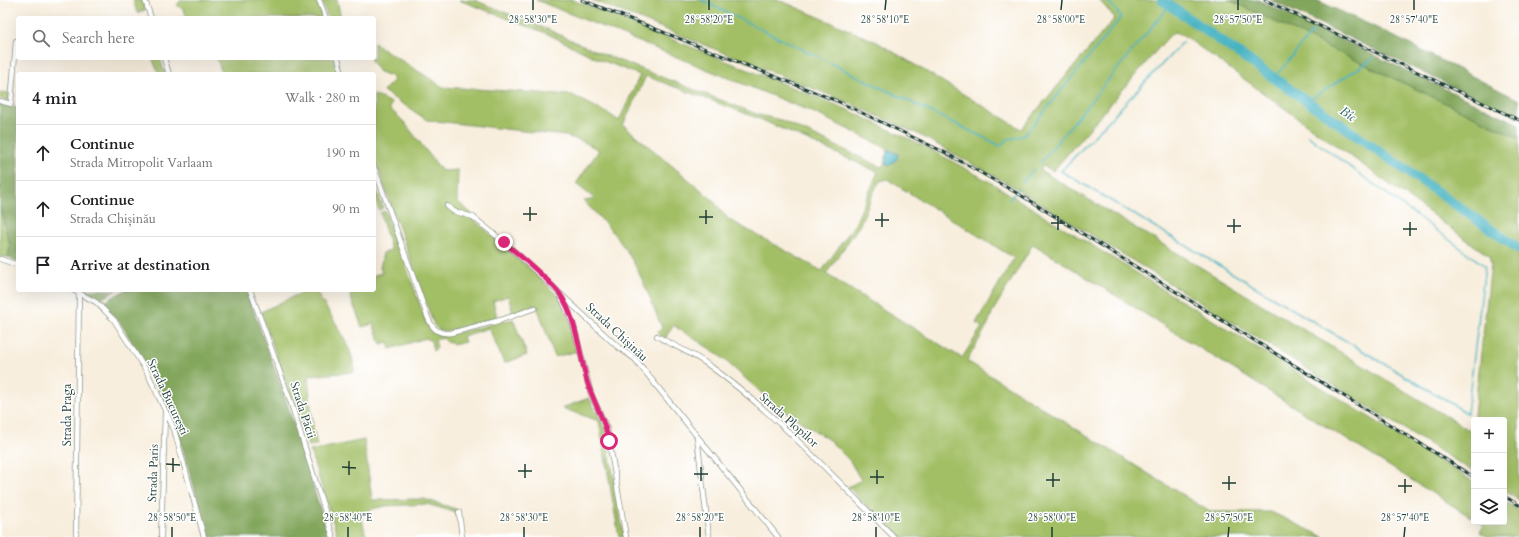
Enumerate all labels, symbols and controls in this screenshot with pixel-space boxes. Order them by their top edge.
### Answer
text: 28°58'30"E [509,13,557,27]
text: 28°58'20"E [685,13,733,27]
text: 28°58'10"E [861,13,909,27]
text: 28°58'00"E [1037,13,1085,27]
text: 28°57'50"E [1214,13,1262,27]
text: 28°57'40"E [1390,13,1438,27]
search box [16,16,376,60]
icon: search [30,27,52,49]
text: Search here [62,28,135,48]
text: 4 min [32,87,77,110]
text: Walk · 280 m [285,89,360,107]
water label: Bîc [1336,102,1360,126]
text: Continue [70,134,135,154]
icon: ahead [32,142,54,164]
text: 190 m [326,144,360,162]
text: Strada Mitropolit Varlaam [70,154,213,172]
text: Continue [70,190,135,210]
icon: ahead [32,198,54,220]
text: 90 m [332,200,360,218]
text: Strada Chișinău [70,210,156,228]
route end [495,233,513,251]
icon: arrive [32,254,54,276]
text: Arrive at destination [70,255,210,275]
street label: Strada Chișinău [583,299,652,365]
street label: Strada București [143,356,193,438]
street label: Strada Păcii [286,380,320,441]
street label: Strada Praga [59,383,75,446]
street label: Strada Plopilor [756,389,822,451]
map controls [1471,417,1507,525]
button: + [1471,417,1507,453]
route start [600,432,618,450]
street label: Strada Paris [144,444,162,502]
button: − [1471,453,1507,489]
button: layers [1471,489,1507,525]
text: 28°58'50"E [148,511,196,525]
text: 28°58'40"E [324,511,372,525]
text: 28°58'30"E [500,511,548,525]
text: 28°58'20"E [676,511,724,525]
text: 28°58'10"E [852,511,900,525]
text: 28°58'00"E [1028,511,1076,525]
text: 28°57'50"E [1205,511,1253,525]
text: 28°57'40"E [1381,511,1429,525]

